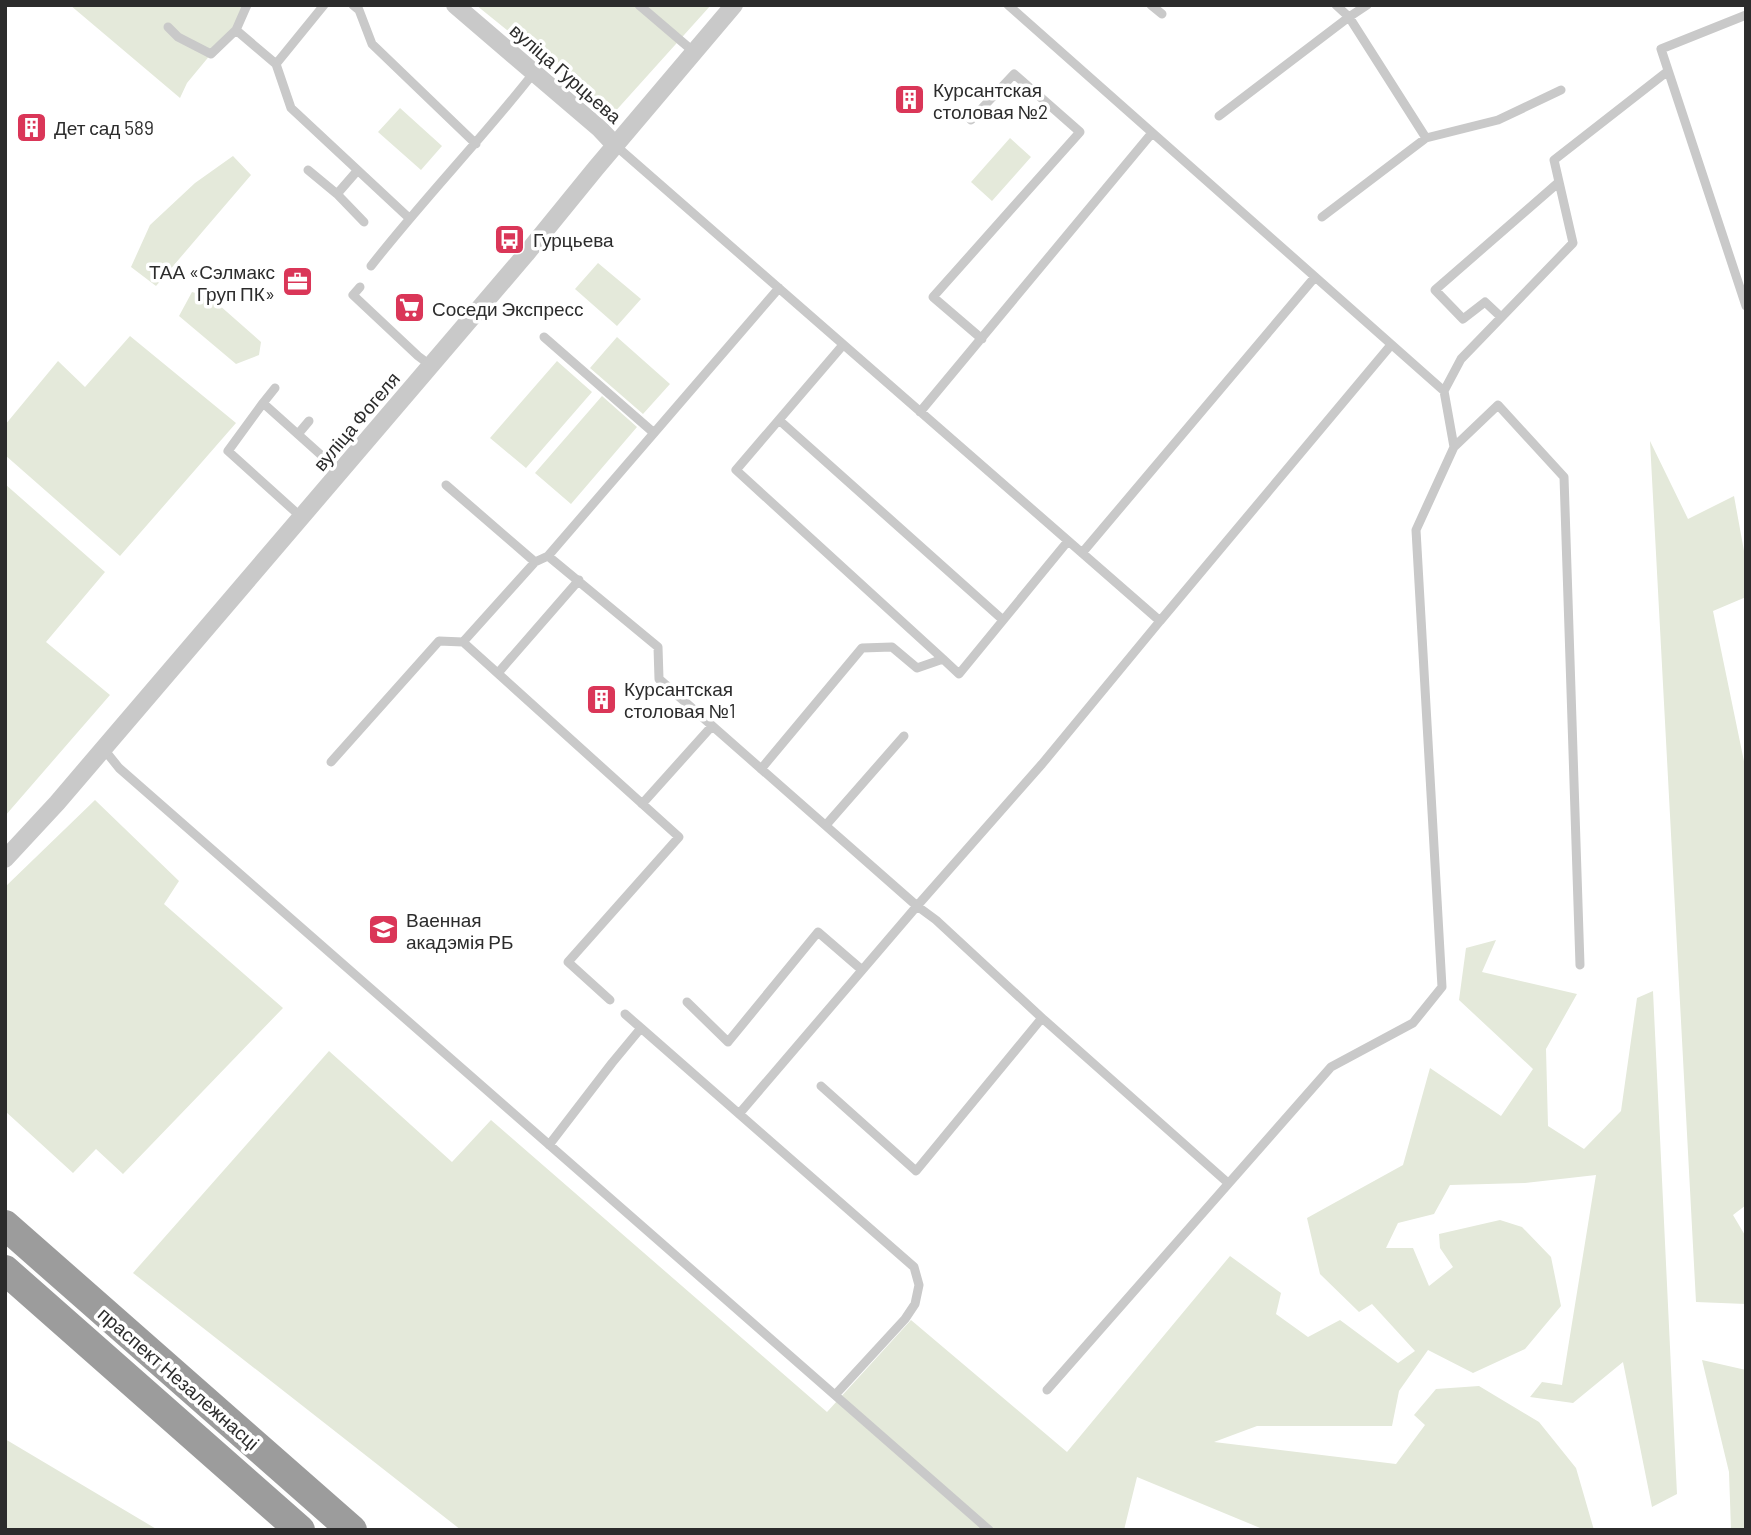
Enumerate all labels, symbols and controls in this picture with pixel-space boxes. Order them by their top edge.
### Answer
street label: вуліца Гурцьева [506,18,627,128]
place label: Курсантская столовая №2 [933,78,1048,123]
building icon: Курсантская столовая №2 [893,83,927,117]
building icon: Дет сад 589 [14,110,48,144]
place label: Дет сад 589 [54,116,154,139]
bus stop icon: Гурцьева [493,222,527,256]
place label: Гурцьева [533,228,614,251]
place label: ТАА «Сэлмакс Груп ПК» [149,260,275,305]
office icon: ТАА «Сэлмакс Груп ПК» [281,265,315,299]
supermarket icon: Соседи Экспресс [392,291,426,325]
place label: Соседи Экспресс [432,297,584,320]
street label: вуліца Фогеля [308,367,404,475]
place label: Курсантская столовая №1 [624,677,736,722]
building icon: Курсантская столовая №1 [584,682,618,716]
place label: Ваенная акадэмія РБ [406,908,513,953]
school or university icon: Ваенная акадэмія РБ [366,913,400,947]
street label: праспект Незалежнасці [94,1302,264,1454]

